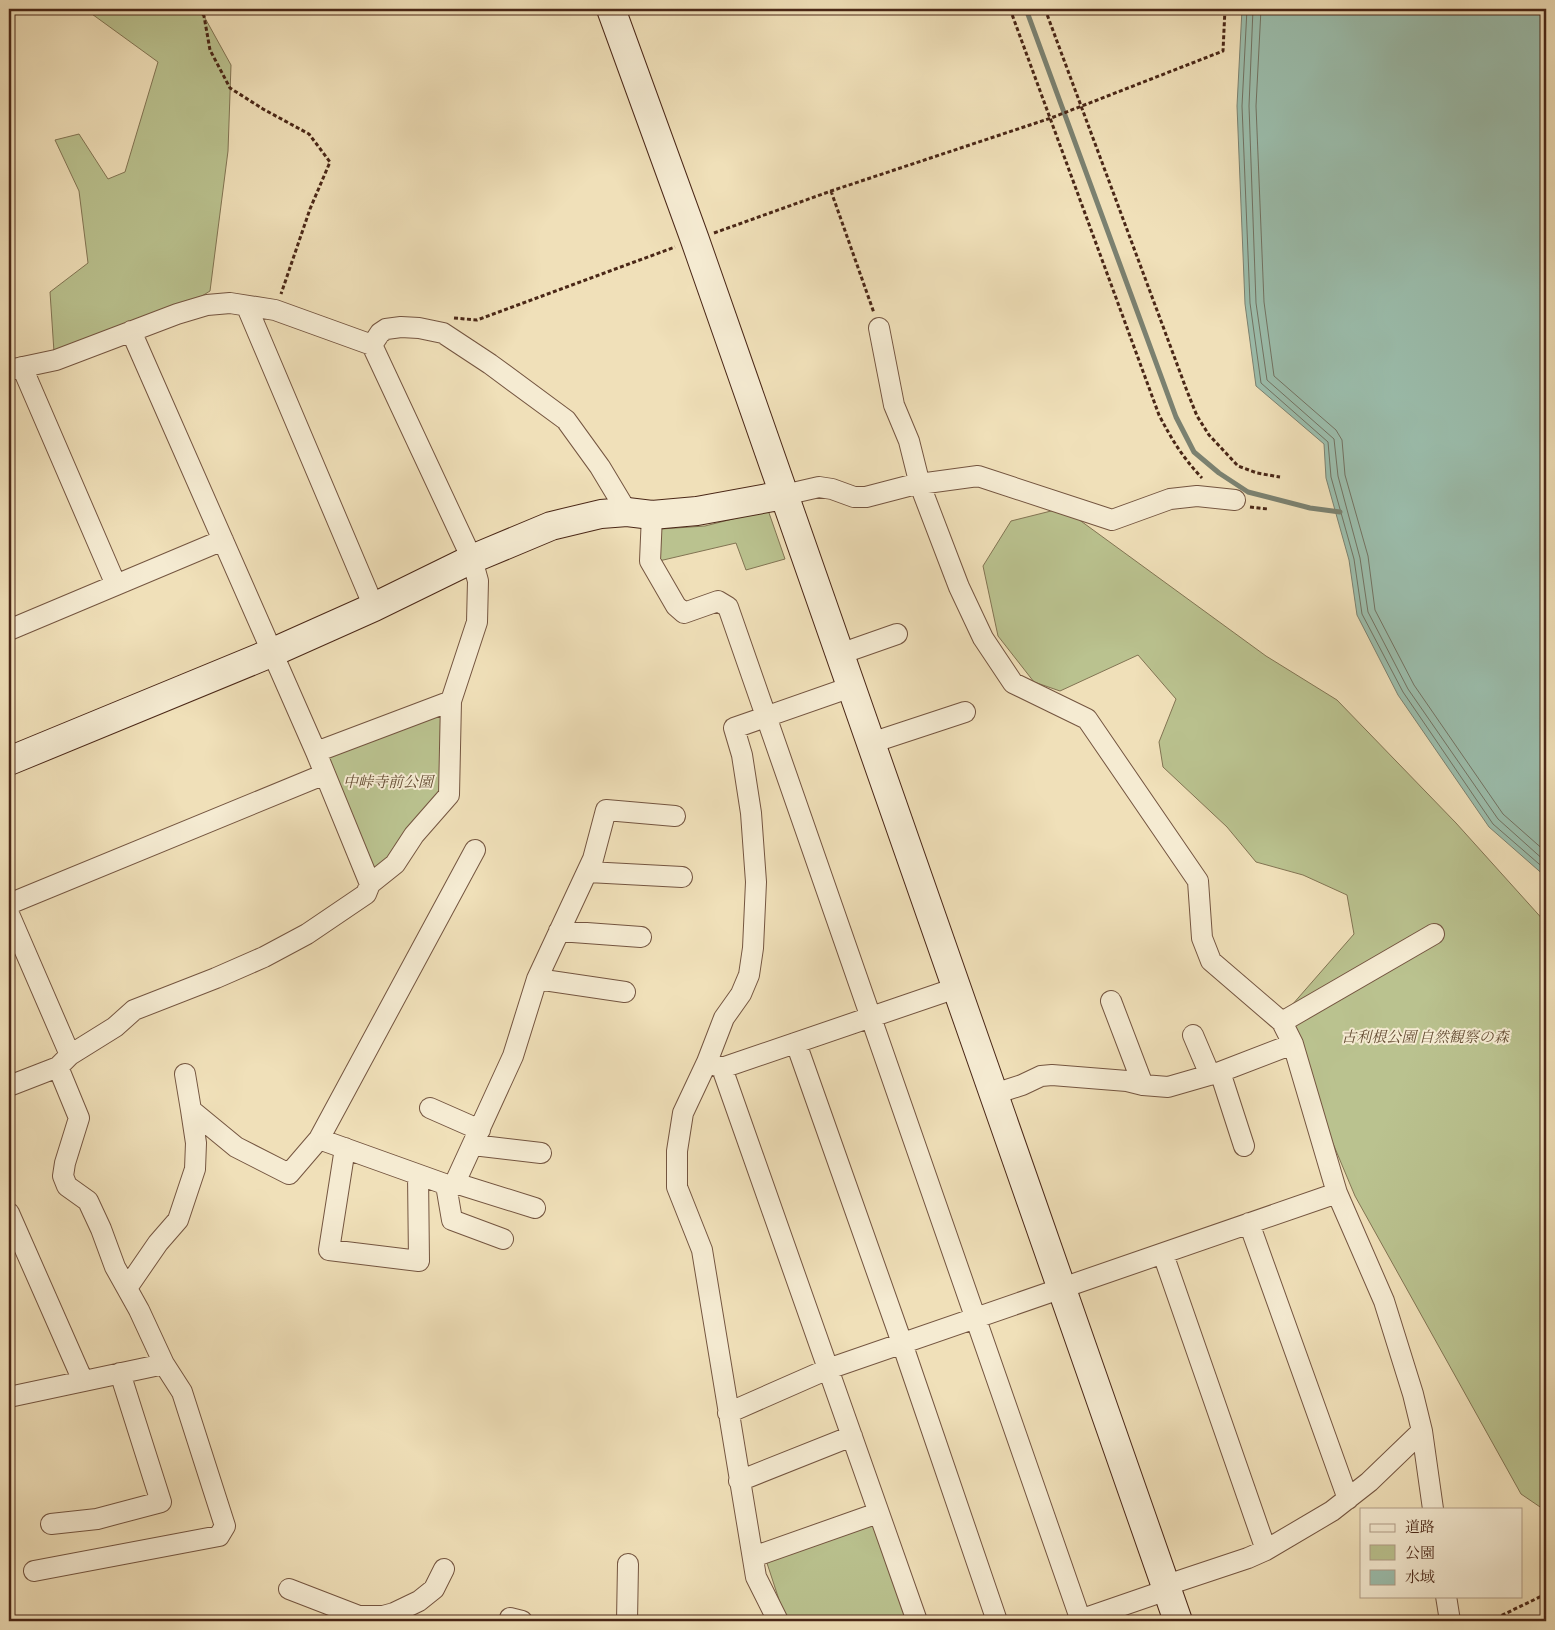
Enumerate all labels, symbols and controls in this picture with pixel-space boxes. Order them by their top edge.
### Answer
park label: 中峠寺前公園 [343,773,436,794]
park label: 古利根公園 自然観察の森 [1341,1028,1511,1049]
legend [1360,1508,1522,1598]
text: 道路 [1405,1518,1435,1539]
text: 公園 [1405,1544,1435,1565]
text: 水域 [1405,1568,1435,1589]

